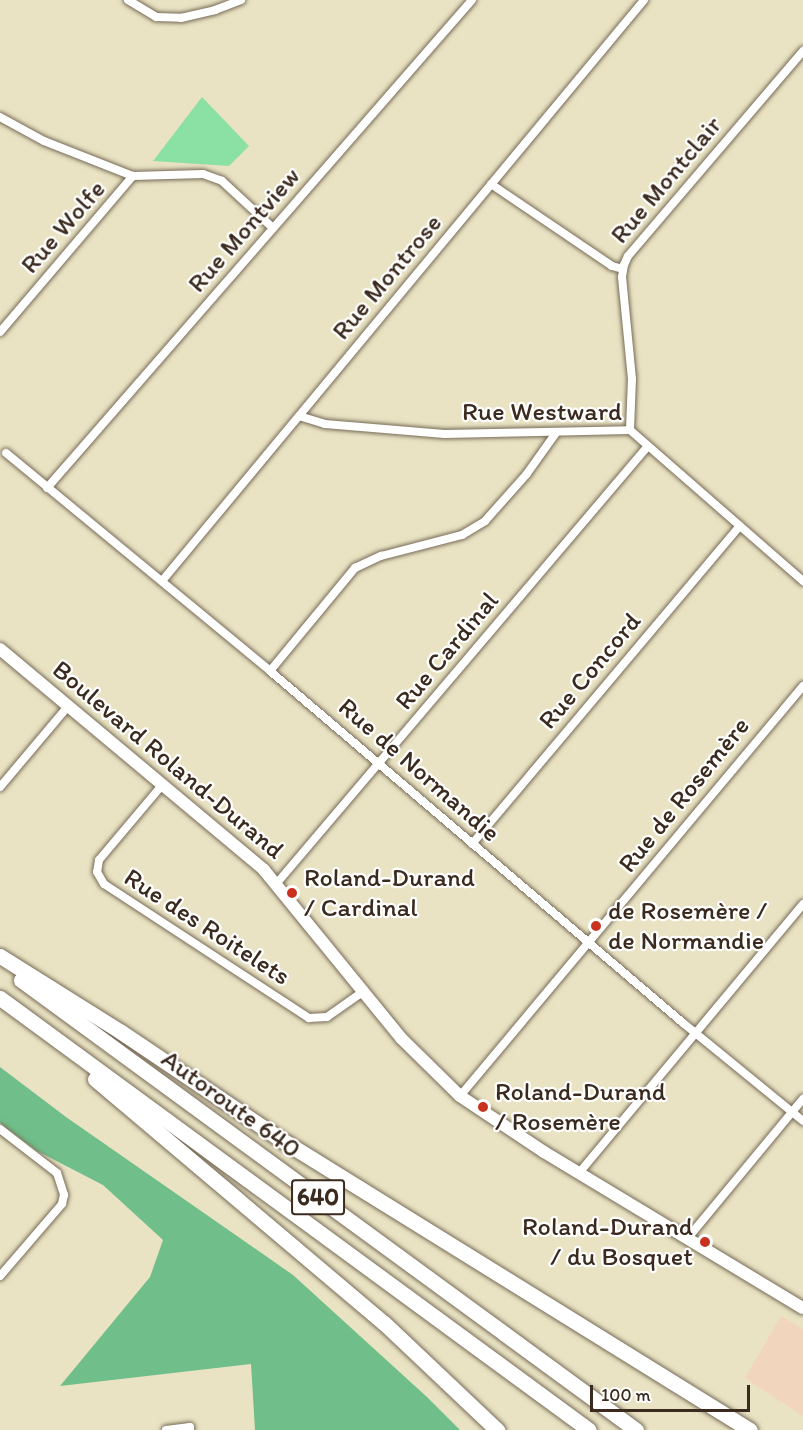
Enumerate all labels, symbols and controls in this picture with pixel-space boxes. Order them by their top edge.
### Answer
street label: Rue Montclair [604,111,728,249]
street label: Rue Montview [181,161,307,299]
street label: Rue Wolfe [14,174,112,280]
street label: Rue Montrose [326,208,448,346]
street label: Rue Westward [463,396,621,428]
street label: Rue Cardinal [388,585,506,717]
street label: Rue Concord [532,606,648,736]
street label: Boulevard Roland-Durand [46,654,290,866]
street label: Rue de Normandie [332,691,506,849]
street label: Rue de Rosemère [612,711,756,879]
street label: Rue des Roitelets [118,862,296,992]
place label: Roland-Durand / Cardinal [304,862,475,924]
marker: Roland-Durand / Cardinal [285,886,299,900]
place label: de Rosemère / de Normandie [608,895,766,957]
marker: de Rosemère / de Normandie [589,919,603,933]
street label: Autoroute 640 [155,1043,307,1165]
place label: Roland-Durand / Rosemère [495,1076,666,1138]
marker: Roland-Durand / Rosemère [476,1100,490,1114]
road number: 640 [291,1176,345,1218]
place label: Roland-Durand / du Bosquet [522,1211,693,1272]
marker: Roland-Durand / du Bosquet [698,1235,712,1249]
scale bar [593,1373,754,1411]
text: 100 m [601,1384,651,1406]

